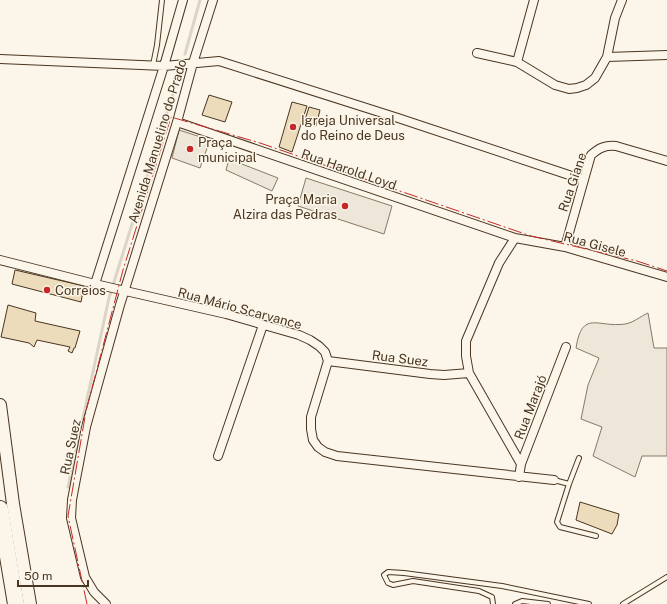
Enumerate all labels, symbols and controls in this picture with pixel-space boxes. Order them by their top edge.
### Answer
street label: Avenida Manuelino do Prado [125,57,190,225]
place label: Igreja Universal do Reino de Deus [301,113,405,143]
marker: Igreja Universal do Reino de Deus [288,122,298,132]
place label: Praça municipal [198,135,257,165]
marker: Praça municipal [185,144,195,154]
street label: Rua Harold Loyd [299,146,398,193]
street label: Rua Giane [555,151,590,214]
place label: Praça Maria Alzira das Pedras [233,192,337,222]
marker: Praça Maria Alzira das Pedras [340,201,350,211]
street label: Rua Gisele [562,229,628,260]
place label: Correios [55,283,106,298]
marker: Correios [42,285,52,295]
street label: Rua Mário Scarvance [176,285,303,332]
street label: Rua Suez [371,348,429,369]
street label: Rua Marajó [511,373,550,442]
street label: Rua Suez [57,418,84,476]
scale bar [18,562,88,588]
text: 50 m [24,569,52,583]

